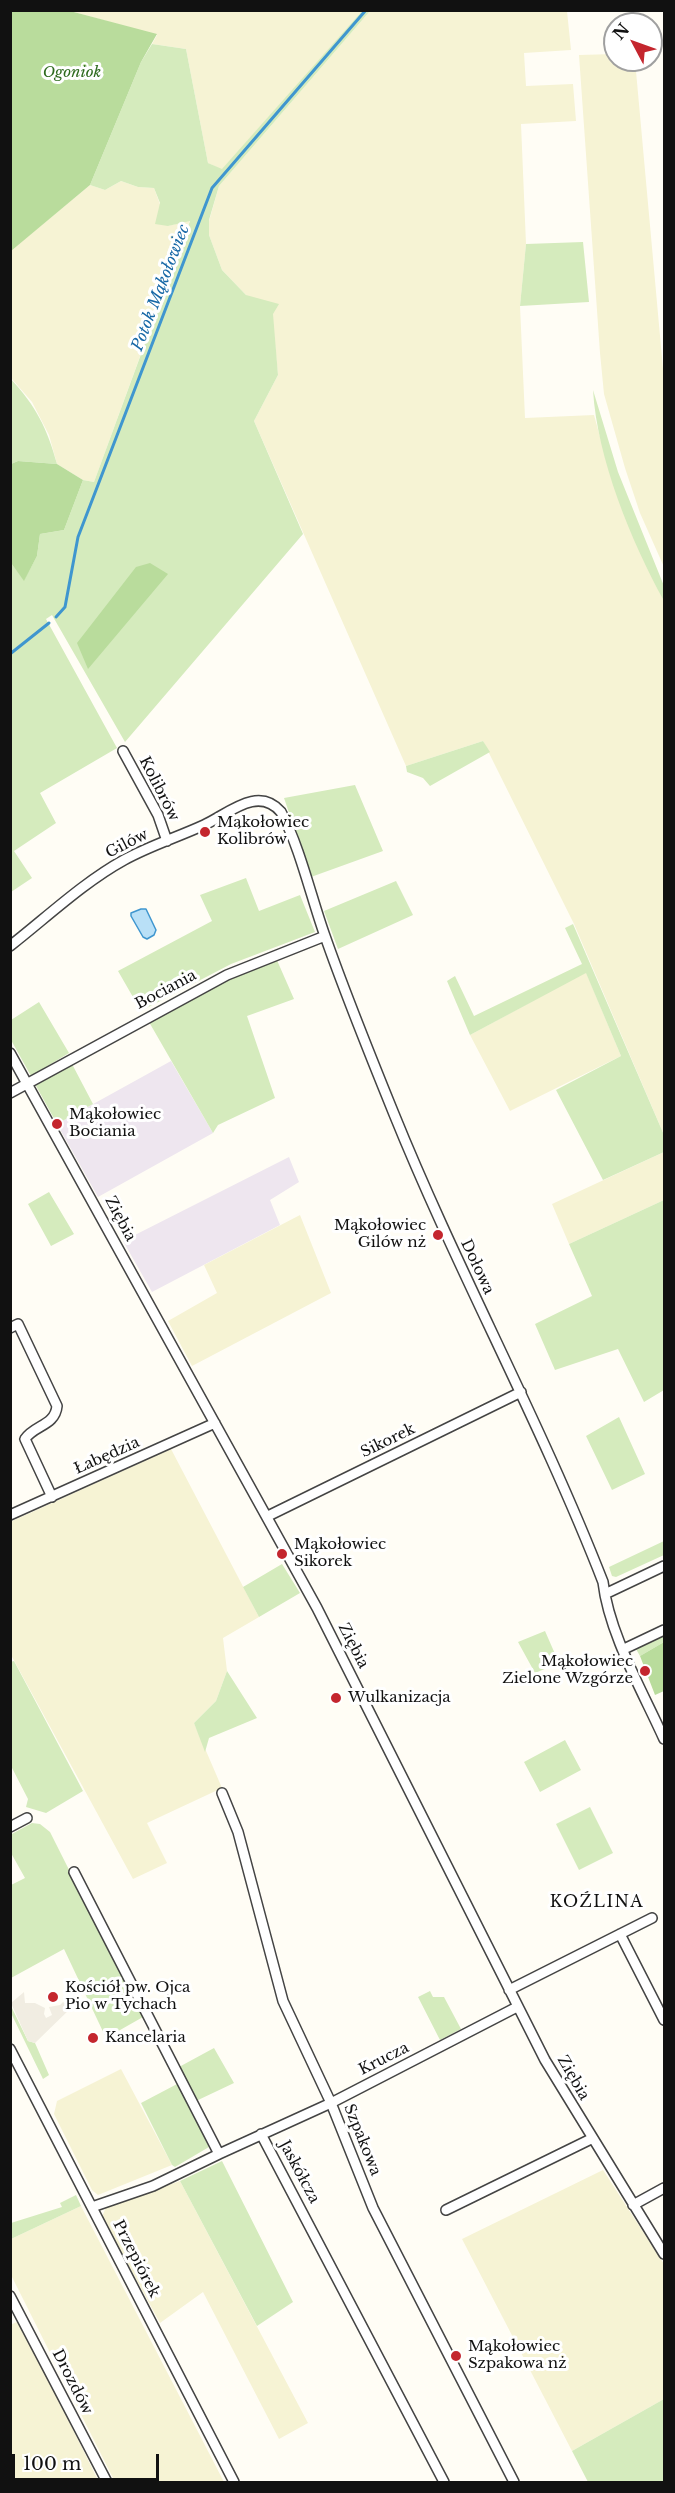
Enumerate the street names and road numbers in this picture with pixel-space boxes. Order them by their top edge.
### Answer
street label: Kolibrów [135,754,183,824]
street label: Gilów [103,826,151,862]
street label: Bociania [132,966,200,1014]
street label: Ziębia [101,1193,139,1245]
street label: Dołowa [456,1237,498,1297]
street label: Sikorek [358,1420,418,1462]
street label: Łabędzia [72,1434,142,1478]
street label: Ziębia [334,1620,372,1672]
street label: Krucza [356,2039,412,2079]
street label: Ziębia [553,2053,593,2103]
street label: Szpakowa [340,2102,384,2178]
street label: Jaskółcza [275,2137,323,2207]
street label: Przepiórek [109,2217,163,2301]
street label: Drozdów [48,2346,96,2418]

